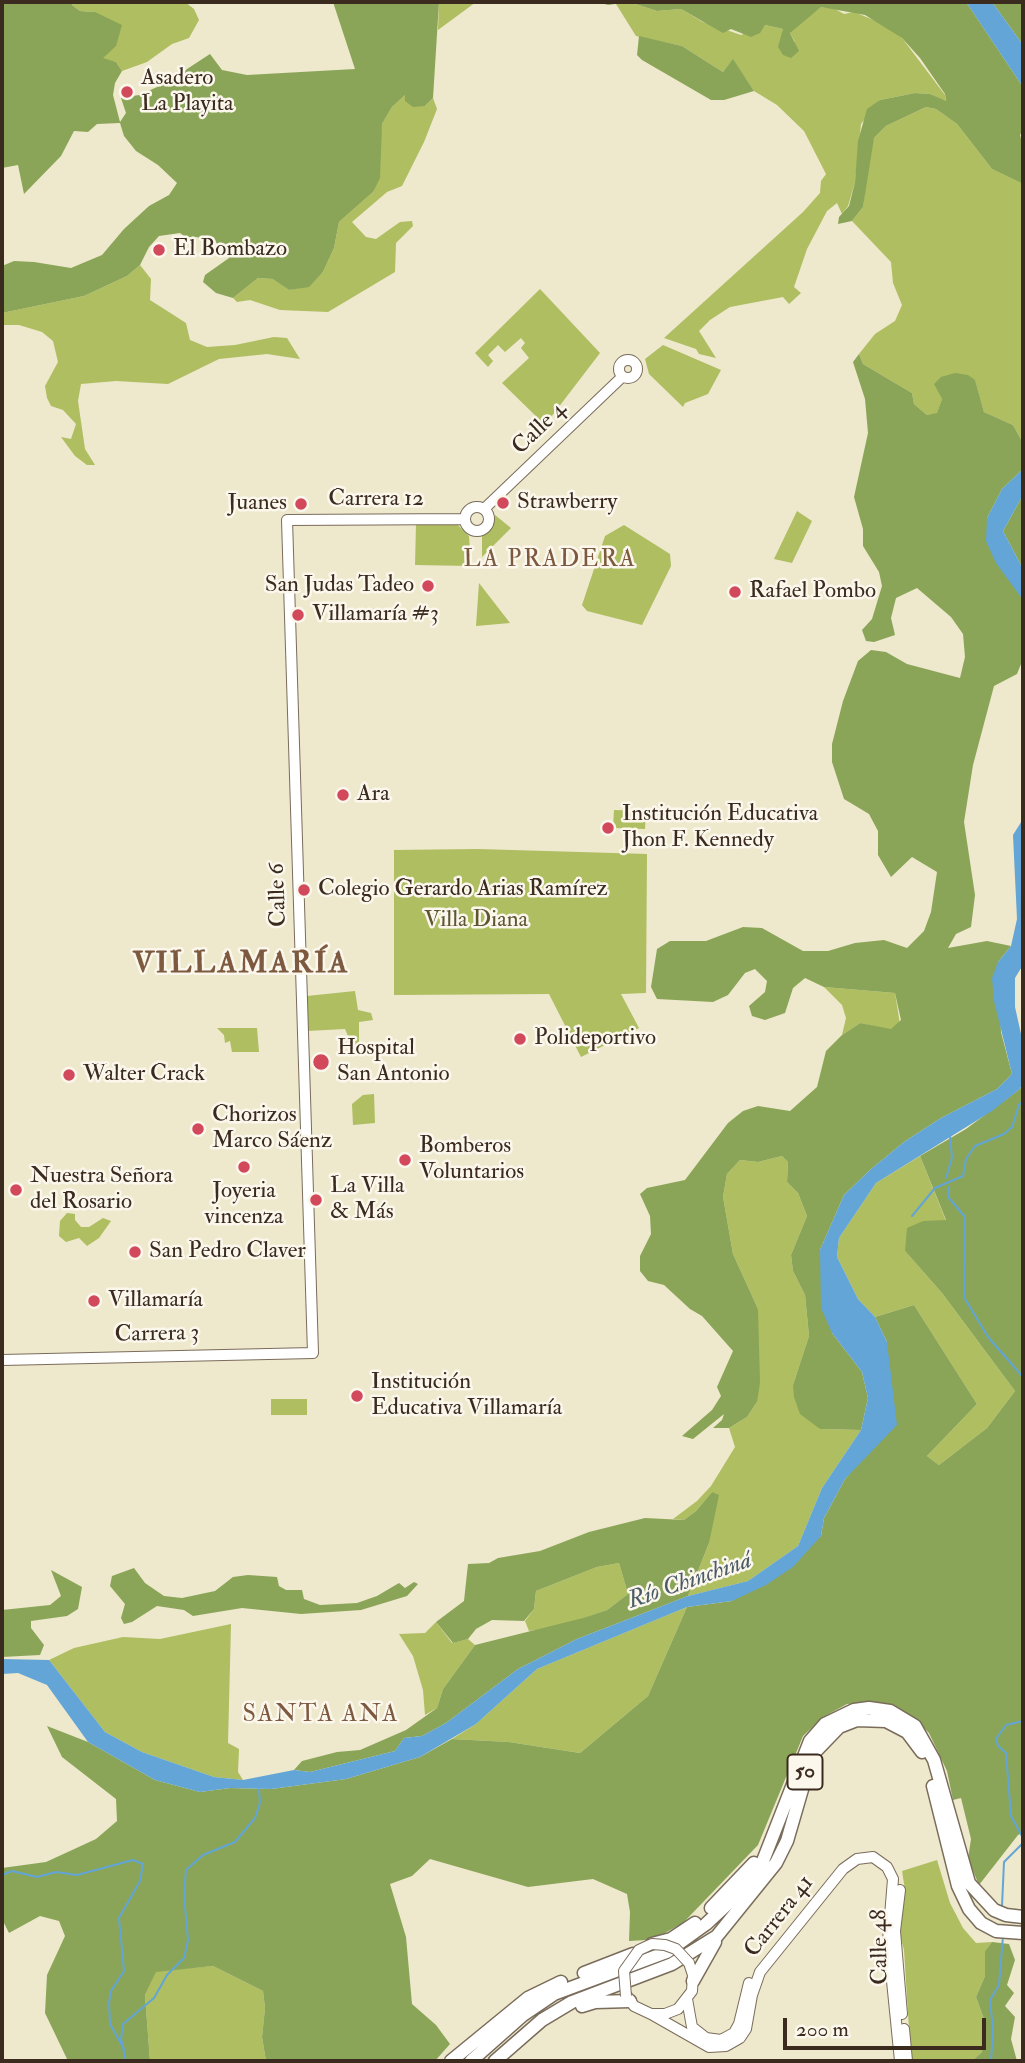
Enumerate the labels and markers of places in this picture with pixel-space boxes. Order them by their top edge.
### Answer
place label: Asadero La Playita [141,65,234,119]
marker: Asadero La Playita [119,84,135,100]
place label: El Bombazo [173,236,287,264]
marker: El Bombazo [151,242,167,258]
place label: Strawberry [517,489,617,517]
place label: Juanes [227,490,287,518]
marker: Strawberry [495,495,511,511]
marker: Juanes [293,496,309,512]
place label: San Judas Tadeo [265,572,414,600]
marker: San Judas Tadeo [420,578,436,594]
place label: Rafael Pombo [749,578,876,606]
marker: Rafael Pombo [727,584,743,600]
place label: Villamaría #3 [312,601,439,629]
marker: Villamaría #3 [290,607,306,623]
place label: Ara [357,781,390,809]
marker: Ara [335,787,351,803]
place label: Institución Educativa Jhon F. Kennedy [622,801,818,855]
marker: Institución Educativa Jhon F. Kennedy [600,820,616,836]
place label: Colegio Gerardo Arias Ramírez [318,876,608,904]
marker: Colegio Gerardo Arias Ramírez [296,882,312,898]
place label: Polideportivo [534,1025,656,1053]
marker: Polideportivo [512,1031,528,1047]
place label: Hospital San Antonio [337,1035,450,1089]
marker: Hospital San Antonio [311,1052,331,1072]
place label: Walter Crack [83,1061,205,1089]
marker: Walter Crack [61,1067,77,1083]
place label: Chorizos Marco Sáenz [212,1102,332,1156]
marker: Chorizos Marco Sáenz [190,1121,206,1137]
place label: Bomberos Voluntarios [419,1133,524,1187]
marker: Bomberos Voluntarios [397,1152,413,1168]
marker: Joyeria vincenza [236,1159,252,1175]
place label: Nuestra Señora del Rosario [30,1163,173,1217]
place label: La Villa & Más [330,1173,405,1227]
place label: Joyeria vincenza [204,1178,284,1232]
marker: Nuestra Señora del Rosario [8,1182,24,1198]
marker: La Villa & Más [308,1192,324,1208]
place label: San Pedro Claver [149,1238,306,1266]
marker: San Pedro Claver [127,1244,143,1260]
place label: Villamaría [108,1287,203,1315]
marker: Villamaría [86,1293,102,1309]
place label: Institución Educativa Villamaría [371,1369,562,1423]
marker: Institución Educativa Villamaría [349,1388,365,1404]

